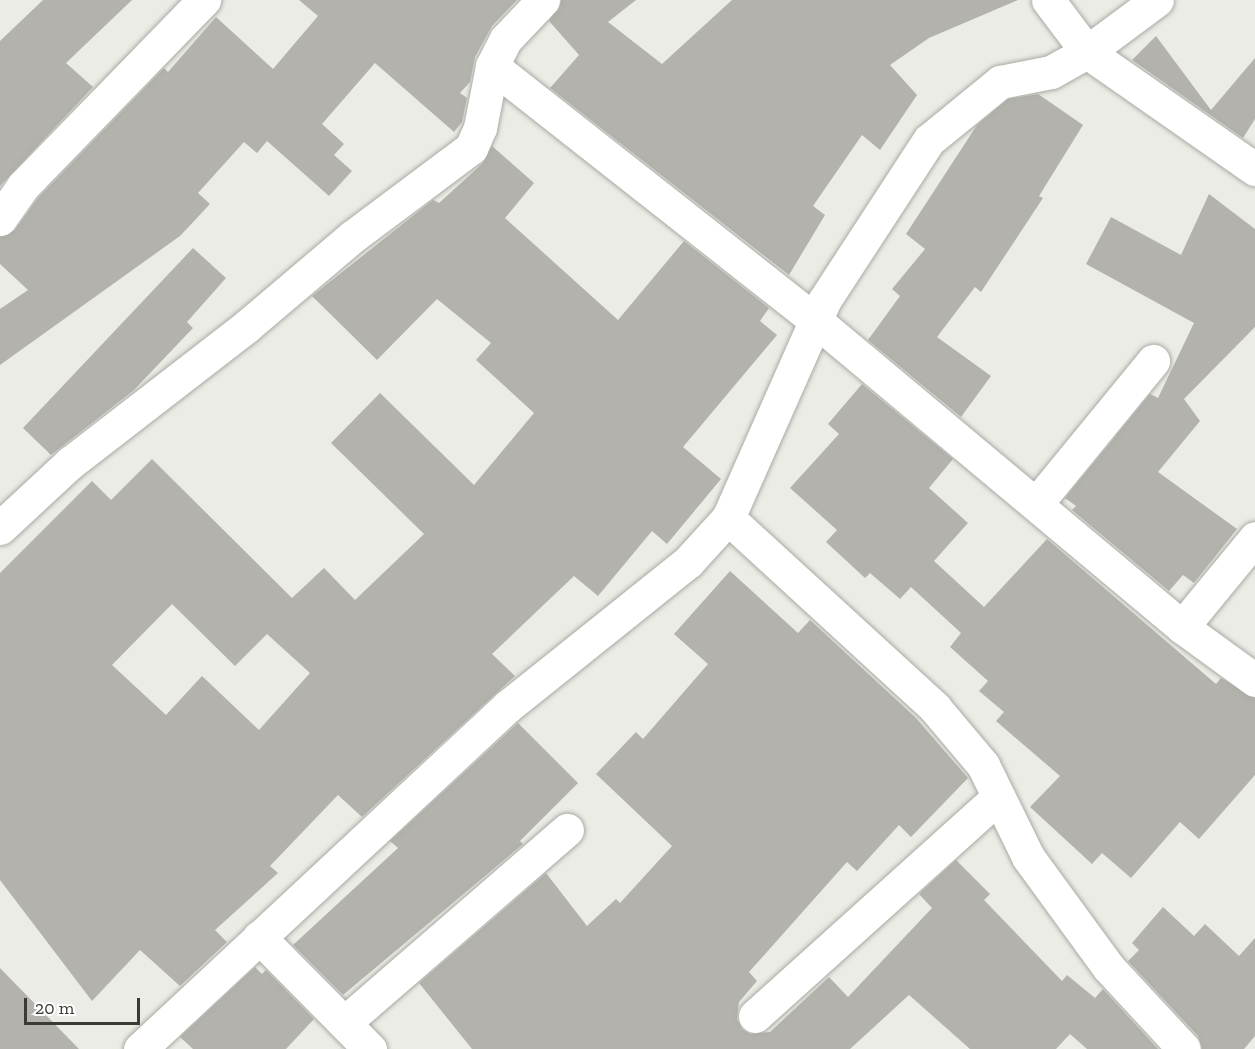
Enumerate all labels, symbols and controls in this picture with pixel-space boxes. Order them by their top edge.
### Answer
scale bar [27,986,142,1024]
text: 20 m [35,997,74,1019]

